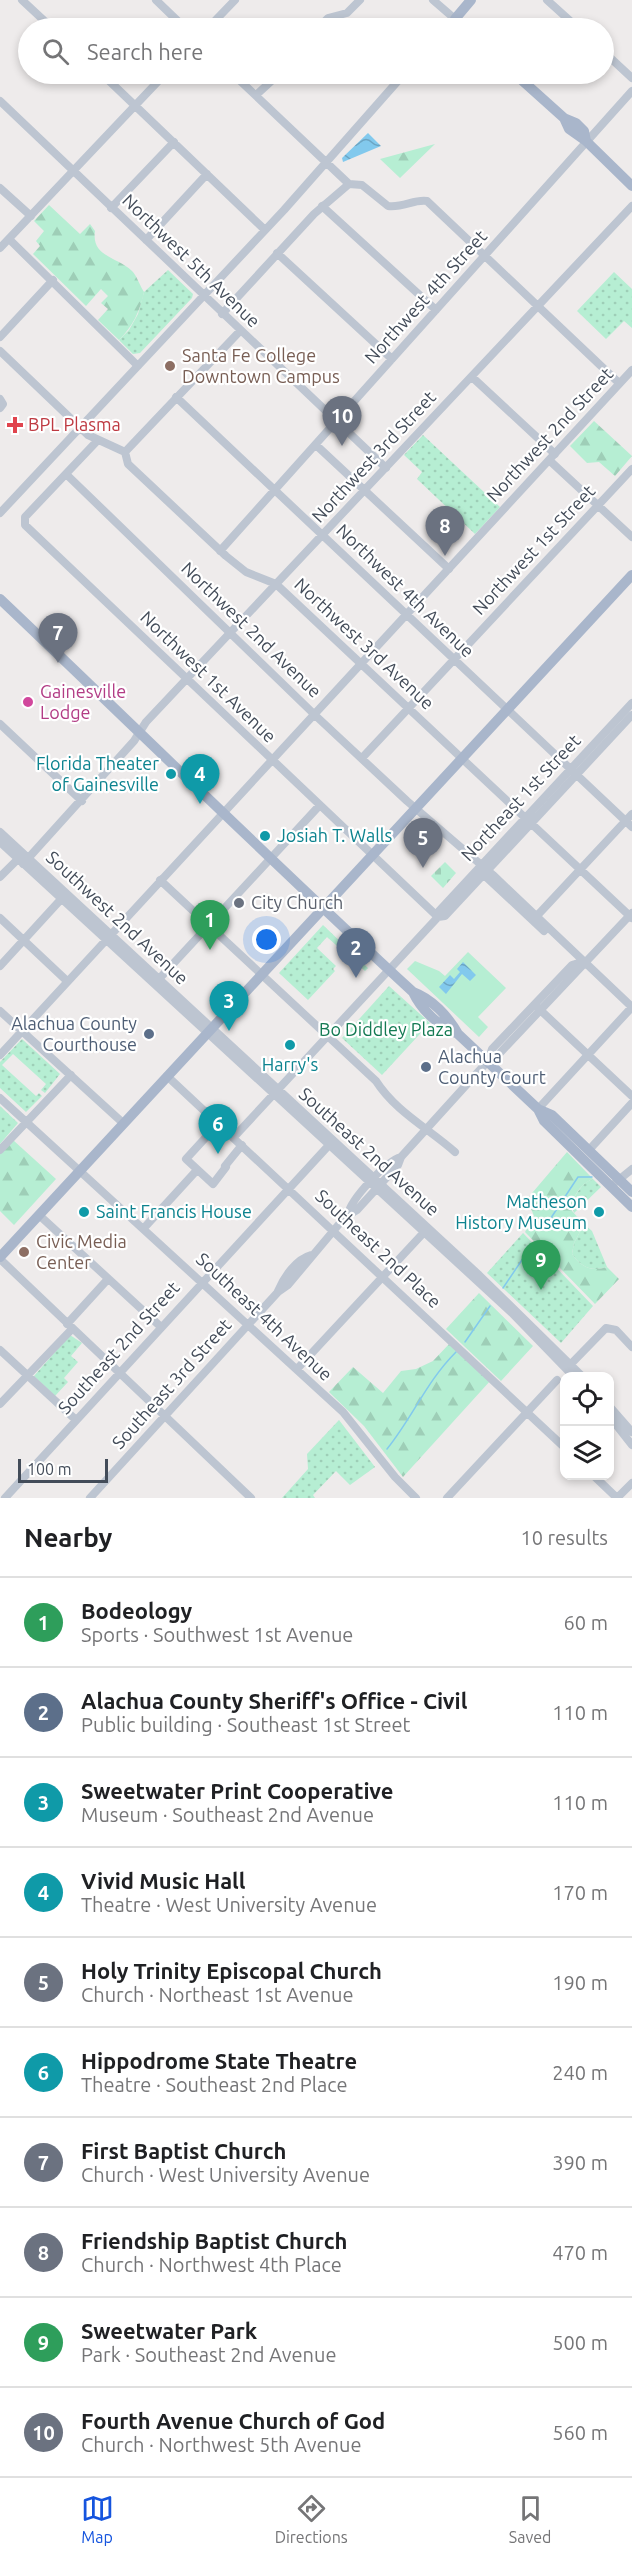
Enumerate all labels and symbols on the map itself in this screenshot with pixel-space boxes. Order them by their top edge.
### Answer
street label: Northwest 5th Avenue [119,190,264,331]
street label: Northwest 4th Street [360,226,490,367]
place label: Santa Fe College Downtown Campus [182,345,340,386]
marker: Santa Fe College Downtown Campus [163,359,177,373]
street label: Northwest 2nd Street [482,363,617,505]
street label: Northwest 3rd Street [307,386,439,526]
pin: 10 [322,396,362,446]
place label: BPL Plasma [28,414,121,434]
marker: BPL Plasma [6,416,24,434]
street label: Northwest 1st Street [468,480,599,618]
pin: 8 [426,506,464,556]
street label: Northwest 4th Avenue [333,520,478,661]
street label: Northwest 2nd Avenue [178,557,326,701]
street label: Northwest 3rd Avenue [291,574,438,713]
street label: Northwest 1st Avenue [137,606,280,746]
pin: 7 [38,614,78,663]
place label: Gainesville Lodge [40,681,126,722]
marker: Gainesville Lodge [21,695,35,709]
street label: Northeast 1st Street [457,730,584,865]
place label: Florida Theater of Gainesville [36,753,159,794]
pin: 4 [180,754,220,804]
marker: Florida Theater of Gainesville [164,767,178,781]
pin: 5 [404,818,442,868]
place label: Josiah T. Walls [277,825,393,845]
marker: Josiah T. Walls [258,829,272,843]
street label: Southwest 2nd Avenue [43,846,193,988]
place label: City Church [251,892,343,912]
marker: City Church [232,896,246,910]
pin: 1 [190,900,230,950]
your location [252,925,281,954]
pin: 2 [336,928,376,978]
pin: 3 [210,982,248,1031]
place label: Alachua County Courthouse [11,1013,137,1054]
park label: Bo Diddley Plaza [319,1019,453,1039]
marker: Alachua County Courthouse [142,1027,156,1041]
marker: Harry's [283,1038,297,1052]
place label: Alachua County Court [438,1046,546,1087]
place label: Harry's [262,1054,319,1074]
marker: Alachua County Court [419,1060,433,1074]
street label: Southeast 2nd Avenue [296,1083,444,1219]
pin: 6 [198,1104,238,1154]
street label: Southeast 2nd Place [312,1185,445,1311]
place label: Matheson History Museum [455,1191,587,1232]
place label: Saint Francis House [96,1201,252,1221]
marker: Saint Francis House [77,1205,91,1219]
marker: Matheson History Museum [592,1205,606,1219]
place label: Civic Media Center [36,1231,127,1272]
pin: 9 [522,1240,560,1290]
marker: Civic Media Center [17,1245,31,1259]
street label: Southeast 4th Avenue [193,1248,337,1384]
street label: Southeast 2nd Street [54,1277,183,1418]
street label: Southeast 3rd Street [108,1314,235,1452]
scale bar [18,1456,108,1484]

